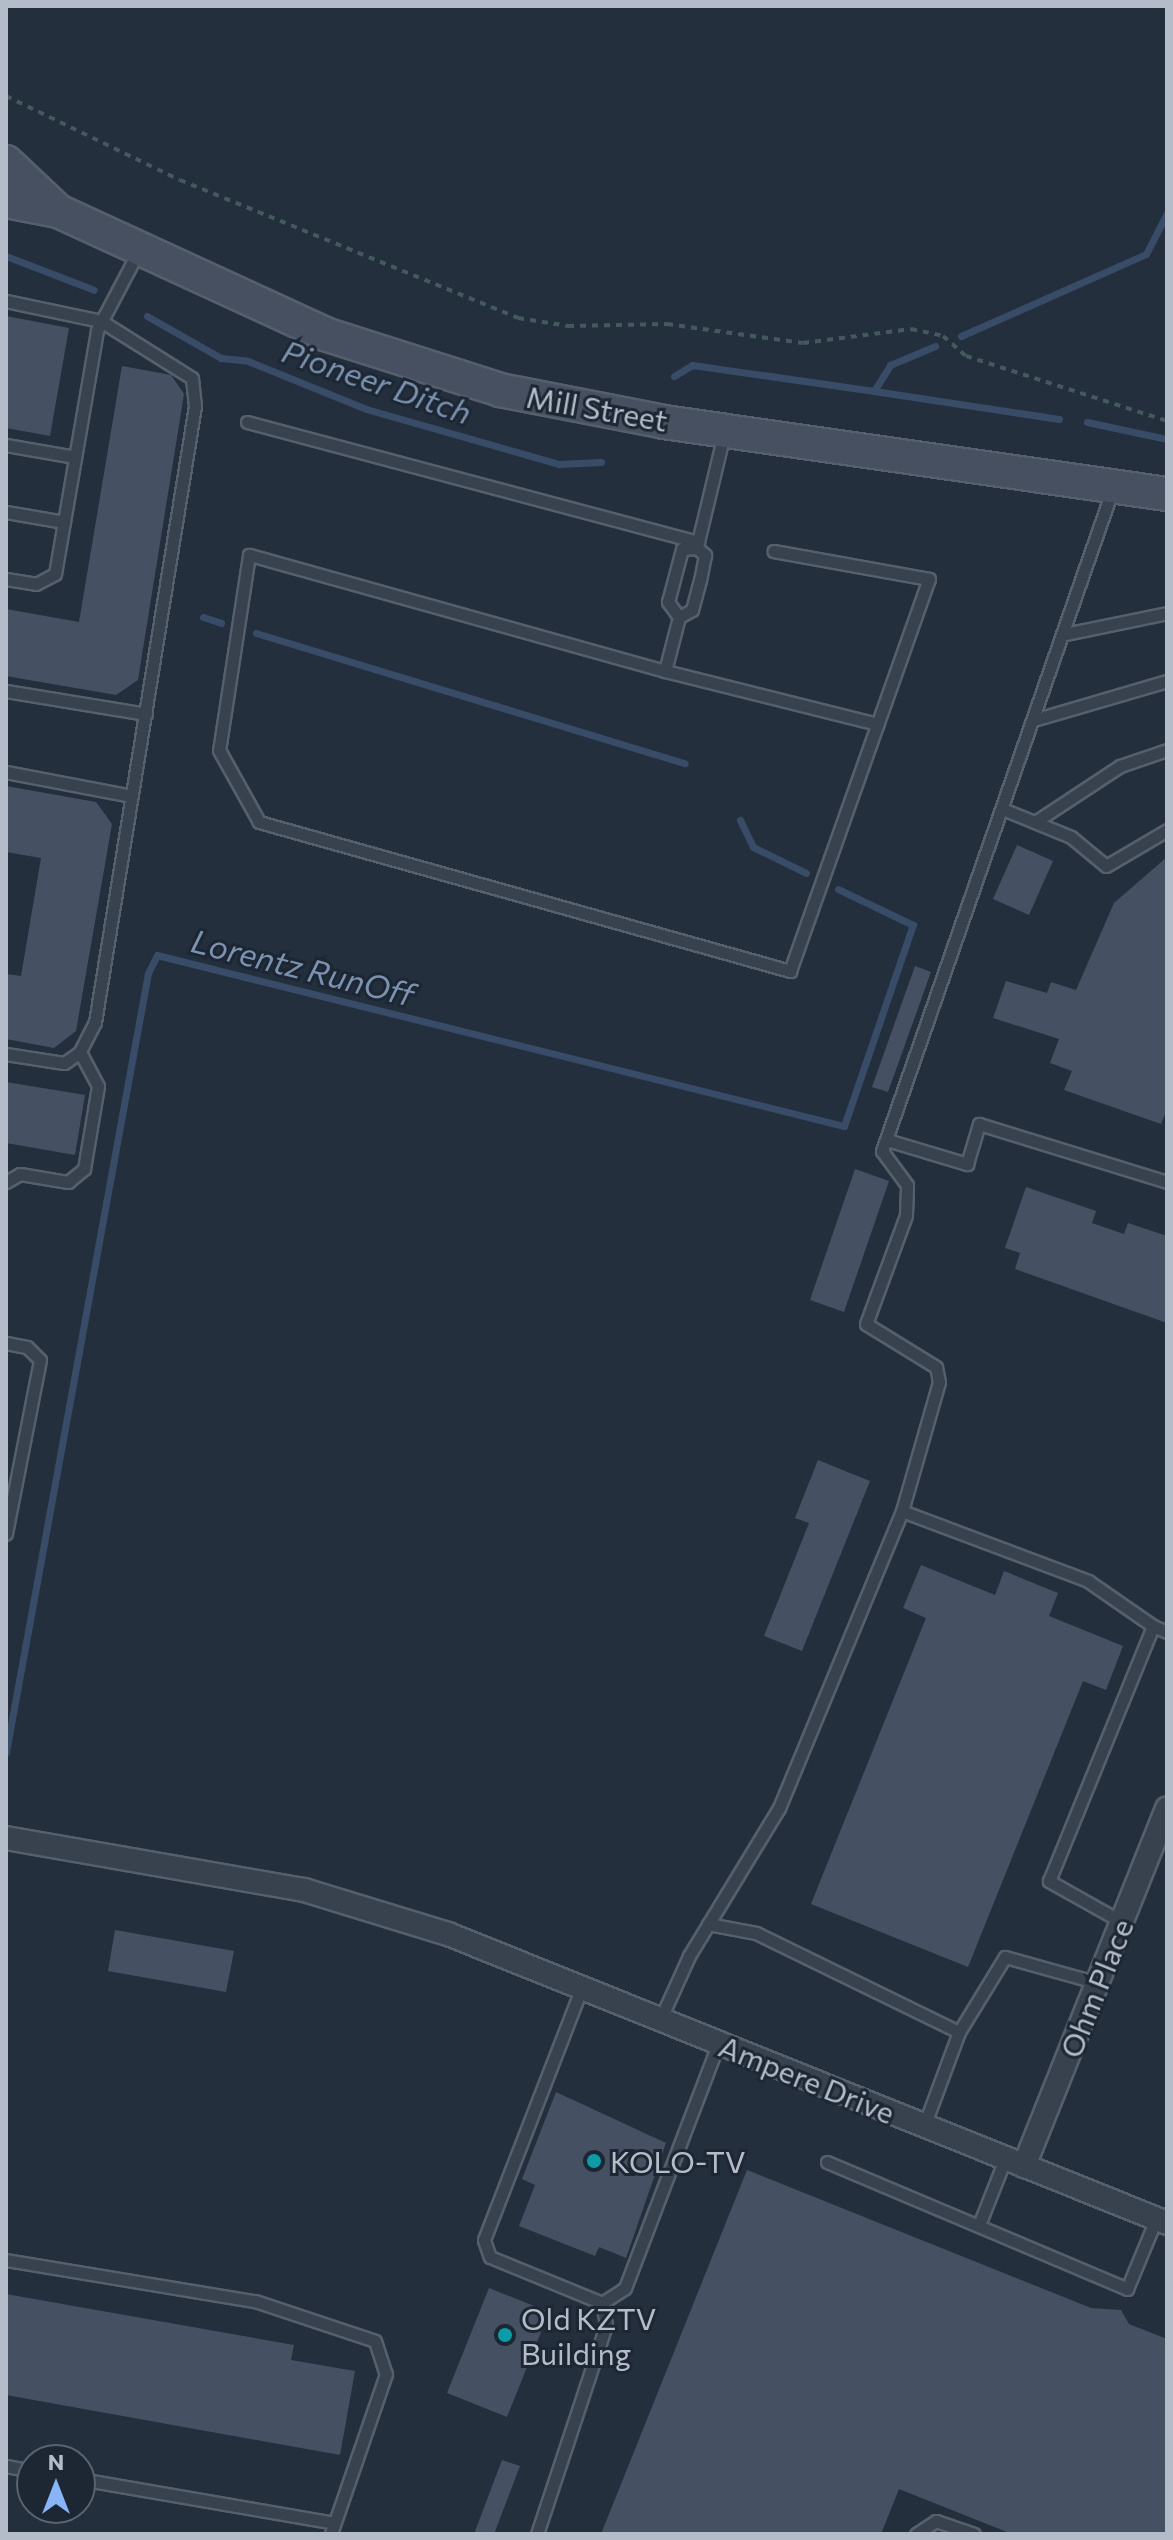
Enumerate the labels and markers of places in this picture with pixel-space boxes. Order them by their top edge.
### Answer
place label: KOLO-TV [610,2143,746,2179]
marker: KOLO-TV [585,2152,603,2170]
place label: Old KZTV Building [521,2300,656,2370]
marker: Old KZTV Building [496,2326,514,2344]

